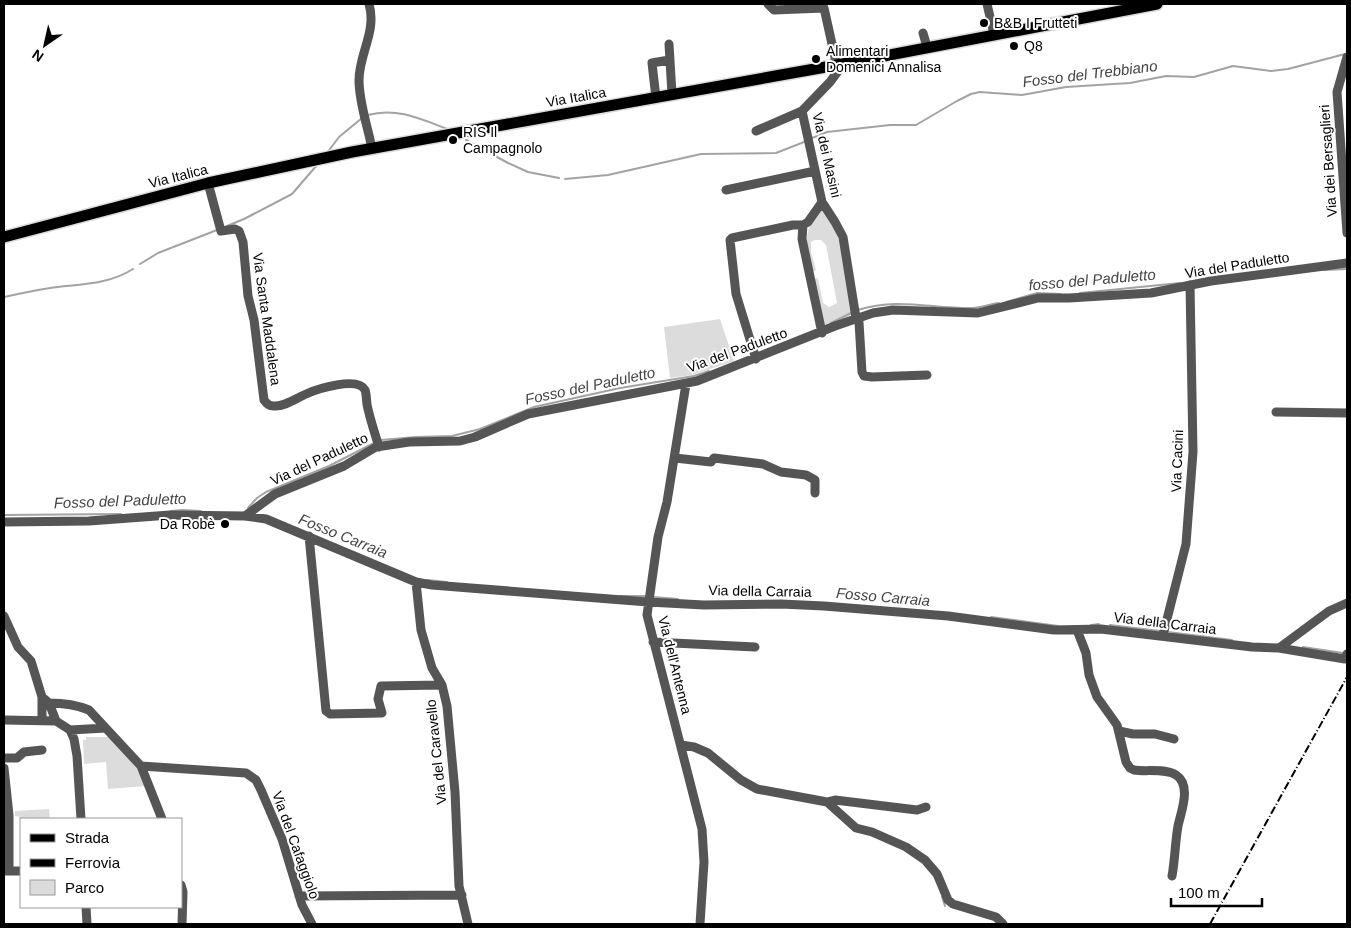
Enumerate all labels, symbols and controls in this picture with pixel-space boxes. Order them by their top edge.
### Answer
place label: B&B I Frutteti [994,15,1077,31]
marker: B&B I Frutteti [978,17,990,29]
north arrow [20,20,70,70]
place label: Q8 [1024,38,1043,54]
marker: Q8 [1008,40,1020,52]
place label: Alimentari Domenici Annalisa [826,43,941,75]
text: N [29,46,46,65]
marker: Alimentari Domenici Annalisa [810,53,822,65]
water label: Fosso del Trebbiano [1022,57,1158,90]
street label: Via Italica [545,84,607,110]
street label: Via dei Bersaglieri [1316,104,1340,218]
street label: Via dei Masini [809,111,845,199]
place label: RIS Il Campagnolo [463,124,543,156]
marker: RIS Il Campagnolo [447,134,459,146]
street label: Via Italica [147,161,209,191]
street label: Via del Paduletto [1184,249,1291,281]
street label: Via Santa Maddalena [250,252,284,386]
water label: fosso del Paduletto [1028,265,1156,294]
street label: Via del Paduletto [685,324,790,376]
water label: Fosso del Paduletto [523,363,657,408]
street label: Via del Paduletto [268,429,370,489]
street label: Via Cacini [1168,429,1186,493]
water label: Fosso del Paduletto [53,490,187,511]
water label: Fosso Carraia [296,510,390,561]
place label: Da Robè [160,516,215,532]
marker: Da Robè [219,518,231,530]
street label: Via della Carraia [708,582,812,600]
water label: Fosso Carraia [835,584,931,609]
street label: Via della Carraia [1113,609,1217,637]
street label: Via dell'Antenna [655,614,695,716]
street label: Via del Caravello [423,698,449,805]
street label: Via del Cafaggiolo [269,789,323,901]
legend [20,818,182,908]
text: Strada [65,829,110,846]
text: Ferrovia [65,854,121,871]
scale bar [1171,876,1262,908]
text: Parco [65,879,104,896]
text: 100 m [1178,884,1220,901]

